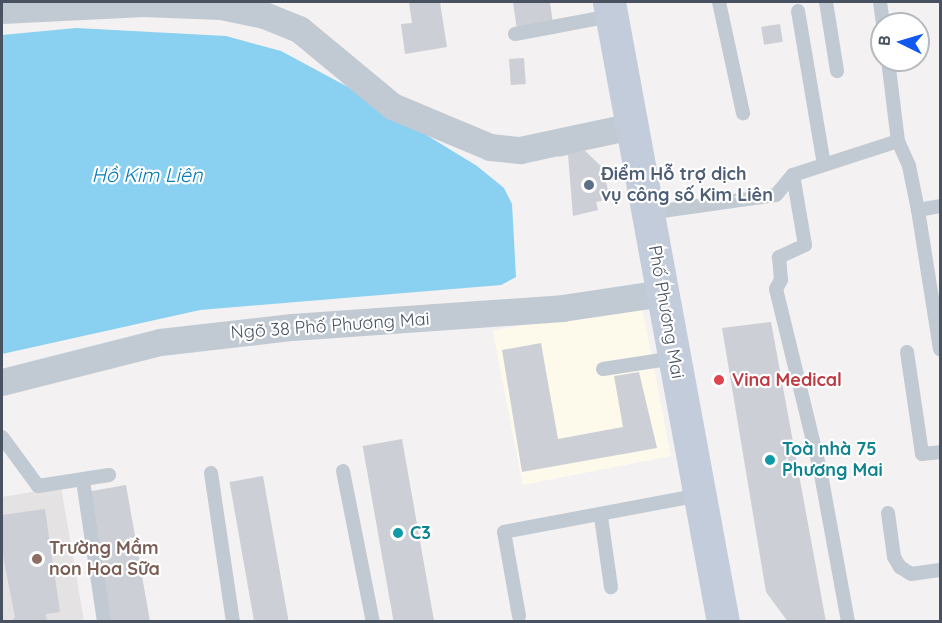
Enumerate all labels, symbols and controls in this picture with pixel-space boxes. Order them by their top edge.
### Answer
north arrow [870,12,930,72]
text: B [874,35,894,47]
water label: Hồ Kim Liên [91,162,203,186]
place label: Điểm Hỗ trợ dịch vụ công số Kim Liên [601,164,773,207]
marker: Điểm Hỗ trợ dịch vụ công số Kim Liên [582,178,596,192]
street label: Phố Phương Mai [644,244,688,380]
street label: Ngõ 38 Phố Phương Mai [230,308,430,344]
place label: Vina Medical [732,369,842,391]
marker: Vina Medical [710,371,728,389]
place label: Toà nhà 75 Phương Mai [782,439,883,482]
marker: Toà nhà 75 Phương Mai [763,453,777,467]
place label: C3 [410,522,431,544]
marker: C3 [391,526,405,540]
place label: Trường Mầm non Hoa Sữa [49,538,160,580]
marker: Trường Mầm non Hoa Sữa [30,552,44,566]

